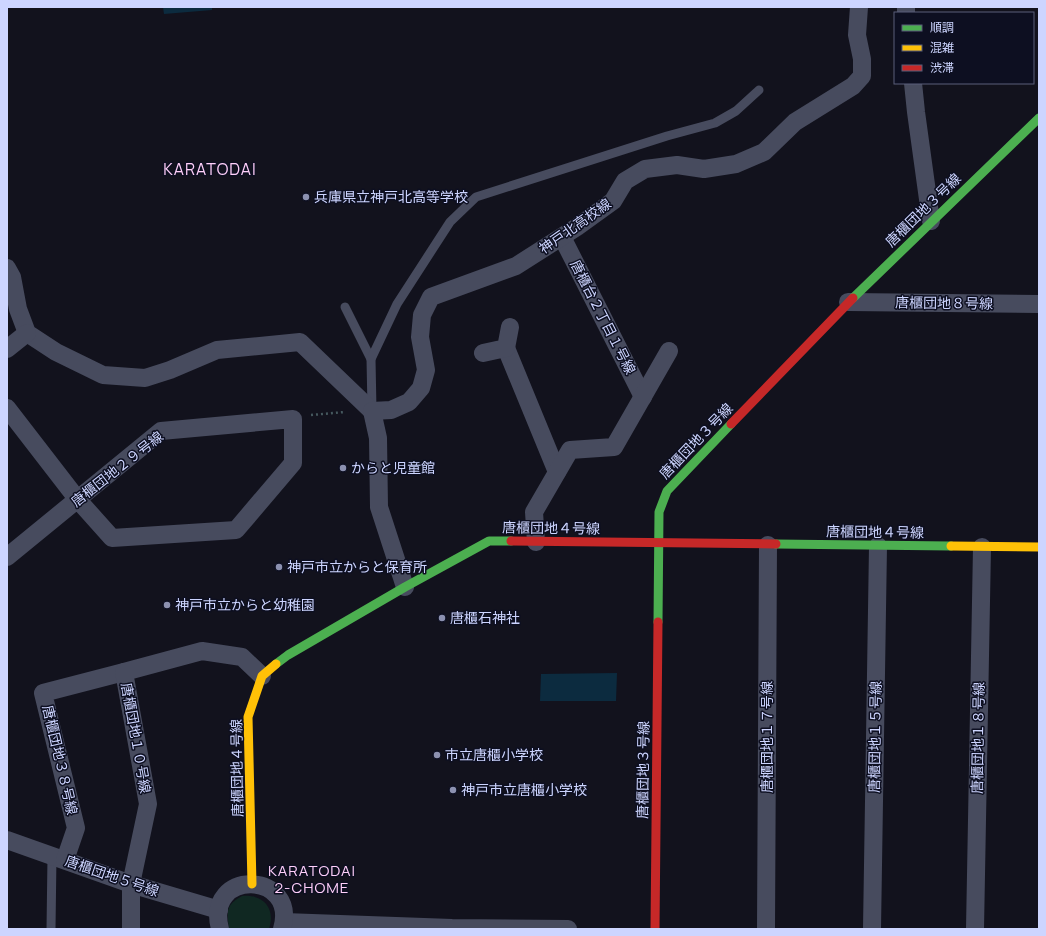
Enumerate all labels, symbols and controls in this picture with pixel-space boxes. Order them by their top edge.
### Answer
legend [894,12,1034,84]
text: 順調 [930,19,954,36]
text: 混雑 [930,39,954,56]
text: 渋滞 [930,59,954,76]
district label: KARATODAI [163,158,257,180]
street label: 唐櫃団地３号線 [881,169,964,251]
place label: 兵庫県立神戸北高等学校 [314,187,468,206]
marker: 兵庫県立神戸北高等学校 [301,192,311,202]
street label: 神戸北高校線 [535,194,615,257]
street label: 唐櫃台２丁目１号線 [566,256,641,377]
street label: 唐櫃団地８号線 [895,292,993,313]
street label: 唐櫃団地３号線 [655,399,737,482]
street label: 唐櫃団地２９号線 [67,427,167,511]
place label: からと児童館 [351,458,435,477]
marker: からと児童館 [338,463,348,473]
street label: 唐櫃団地４号線 [502,517,600,538]
street label: 唐櫃団地４号線 [826,521,924,542]
place label: 神戸市立からと保育所 [287,557,427,576]
marker: 神戸市立からと保育所 [274,562,284,572]
place label: 神戸市立からと幼稚園 [175,595,315,614]
marker: 神戸市立からと幼稚園 [162,600,172,610]
place label: 唐櫃石神社 [450,608,520,627]
marker: 唐櫃石神社 [437,613,447,623]
street label: 唐櫃団地１０号線 [117,681,156,795]
street label: 唐櫃団地１７号線 [757,681,776,793]
street label: 唐櫃団地１５号線 [864,681,885,793]
street label: 唐櫃団地１８号線 [967,682,988,794]
street label: 唐櫃団地３８号線 [39,703,82,817]
street label: 唐櫃団地４号線 [226,719,247,817]
street label: 唐櫃団地３号線 [632,721,653,819]
place label: 市立唐櫃小学校 [445,745,543,764]
marker: 市立唐櫃小学校 [432,750,442,760]
place label: 神戸市立唐櫃小学校 [461,780,587,799]
marker: 神戸市立唐櫃小学校 [448,785,458,795]
street label: 唐櫃団地５号線 [63,851,162,900]
district label: KARATODAI 2-CHOME [268,860,356,898]

